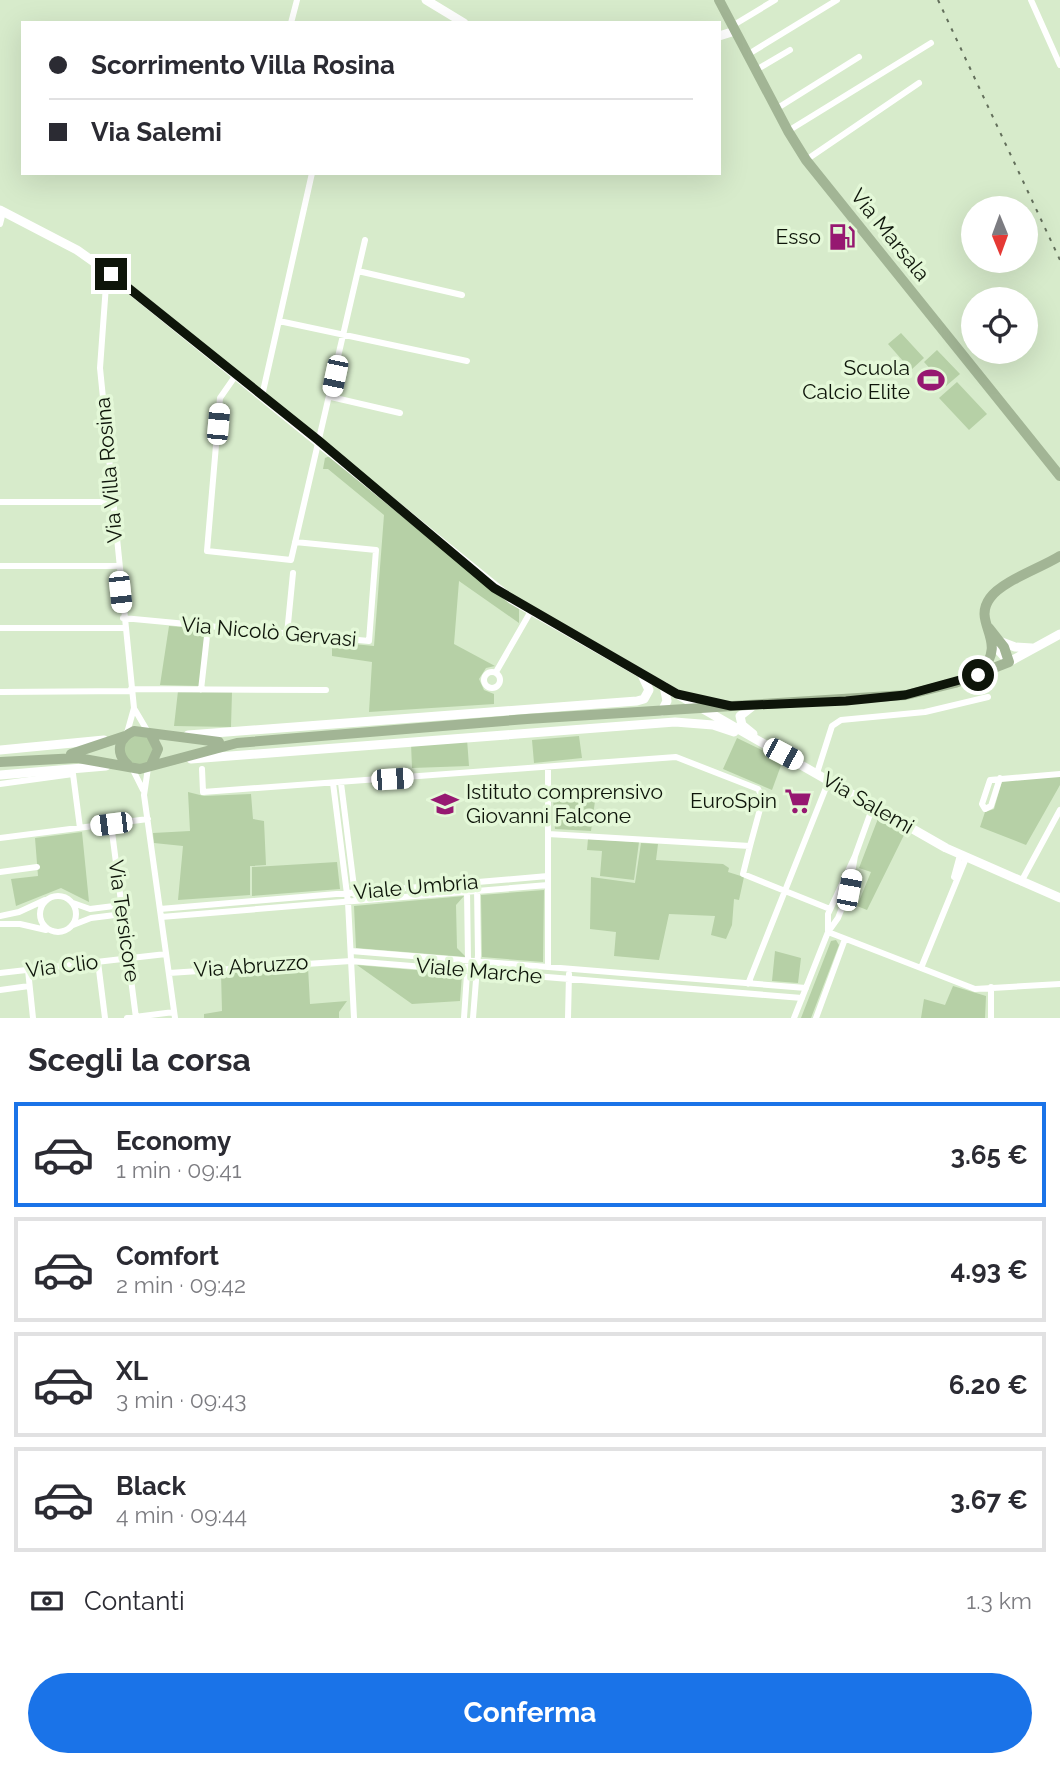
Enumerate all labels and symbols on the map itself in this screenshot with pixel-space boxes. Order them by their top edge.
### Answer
street label: Via Marsala [846,183,935,286]
north arrow [961,196,1038,273]
fuel station icon: Esso [827,222,857,252]
place label: Esso [775,224,821,249]
route end [95,258,127,290]
car [321,353,350,399]
place label: Scuola Calcio Elite [802,355,910,404]
sports icon: Scuola Calcio Elite [916,365,946,395]
street label: Via Villa Rosina [90,396,127,544]
car [206,402,231,446]
car [108,570,133,614]
street label: Via Nicolò Gervasi [180,611,358,652]
route start [962,659,994,691]
car [760,735,807,773]
street label: Via Salemi [818,766,919,839]
car [371,767,414,791]
place label: Istituto comprensivo Giovanni Falcone [466,779,663,828]
supermarket icon: EuroSpin [783,786,813,816]
place label: EuroSpin [690,788,777,813]
school or university icon: Istituto comprensivo Giovanni Falcone [430,789,460,819]
car [89,811,134,837]
street label: Via Tersicore [104,858,145,984]
car [835,867,864,913]
street label: Viale Umbria [353,869,479,904]
street label: Via Clio [24,949,100,982]
street label: Via Abruzzo [193,949,309,982]
street label: Viale Marche [415,953,543,988]

